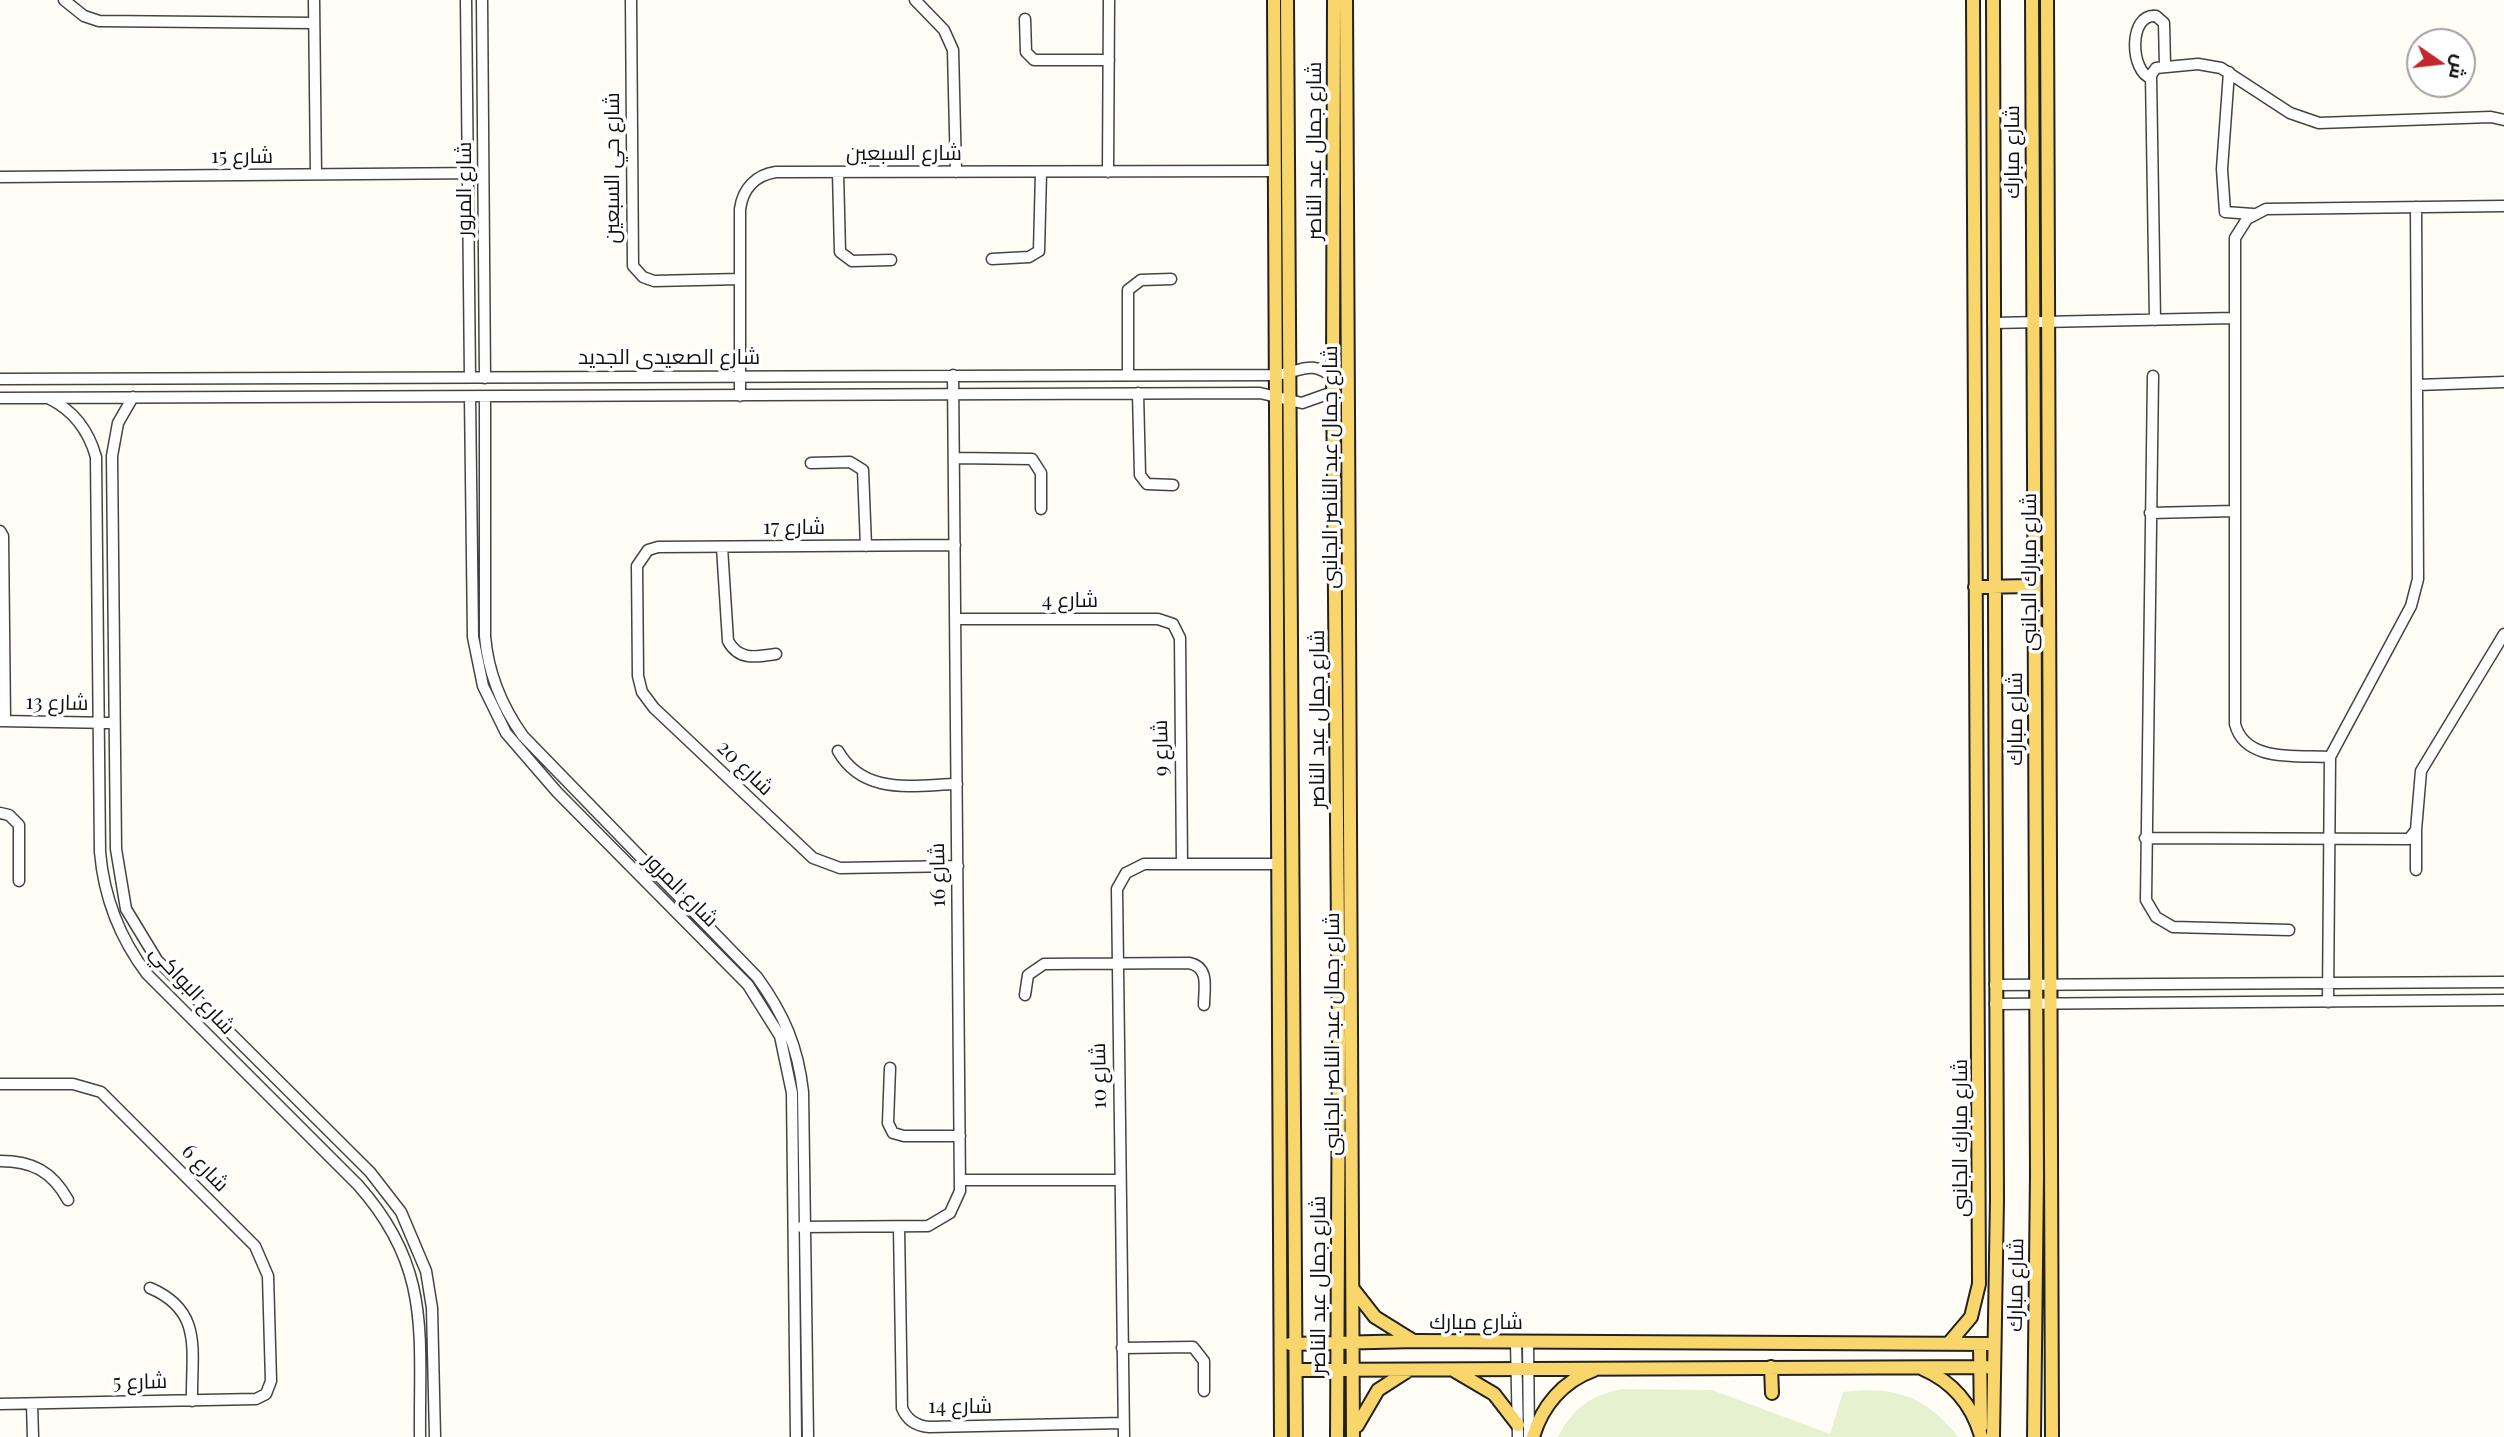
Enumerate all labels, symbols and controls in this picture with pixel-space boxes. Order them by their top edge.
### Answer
north arrow [2406,28,2476,98]
text: ش [2444,53,2475,83]
street label: شارع جمال عبد الناصر [1301,62,1327,240]
street label: شارع حي السبعين [599,92,625,244]
street label: شارع مبارك [1999,105,2025,199]
street label: شارع السبعين [846,140,962,166]
street label: شارع المرور [451,142,477,236]
street label: شارع 15 [211,143,273,169]
street label: شارع الصعيدى الجديد [578,344,760,370]
street label: شارع جمال عبد الناصر الجانبى [1317,345,1343,589]
street label: شارع مبارك الجانبى [2016,493,2042,651]
street label: شارع 17 [763,514,825,540]
street label: شارع 4 [1042,587,1098,613]
street label: شارع جمال عبد الناصر [1304,630,1330,808]
street label: شارع مبارك [2002,672,2028,766]
street label: شارع 13 [25,690,89,716]
street label: شارع 9 [1148,719,1174,777]
street label: شارع 20 [712,735,778,801]
street label: شارع 16 [925,843,951,907]
street label: شارع المرور [639,848,723,932]
street label: شارع جمال عبد الناصر الجانبى [1319,912,1345,1156]
street label: شارع البواكي [144,940,240,1040]
street label: شارع 10 [1086,1043,1112,1109]
street label: شارع مبارك الجانبى [1947,1059,1973,1217]
street label: شارع 6 [176,1139,234,1197]
street label: شارع جمال عبد الناصر [1305,1196,1331,1374]
street label: شارع مبارك [2003,1238,2029,1332]
street label: شارع مبارك [1429,1309,1523,1335]
street label: شارع 5 [112,1369,168,1395]
street label: شارع 14 [928,1393,992,1419]

